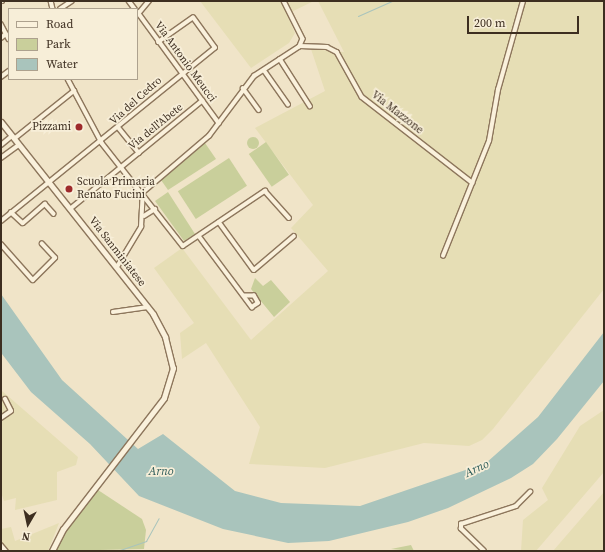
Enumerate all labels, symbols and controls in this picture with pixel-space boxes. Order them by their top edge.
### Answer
legend [8,8,138,80]
scale bar [469,8,581,34]
text: 200 m [474,15,506,31]
text: Road [46,16,73,32]
street label: Via Antonio Meucci [151,19,219,105]
text: Park [46,36,71,52]
text: Water [46,56,78,72]
street label: Via del Cedro [107,74,165,128]
street label: Via Mazzone [368,89,426,137]
street label: Via dell'Abete [126,101,186,153]
place label: Pizzami [32,120,71,134]
marker: Pizzami [74,122,84,132]
place label: Scuola Primaria Renato Fucini [77,176,155,202]
marker: Scuola Primaria Renato Fucini [64,184,74,194]
street label: Via Sanminiatese [86,215,148,289]
water label: Arno [463,457,491,481]
water label: Arno [148,465,174,479]
north arrow [8,504,48,544]
text: N [21,528,31,544]

